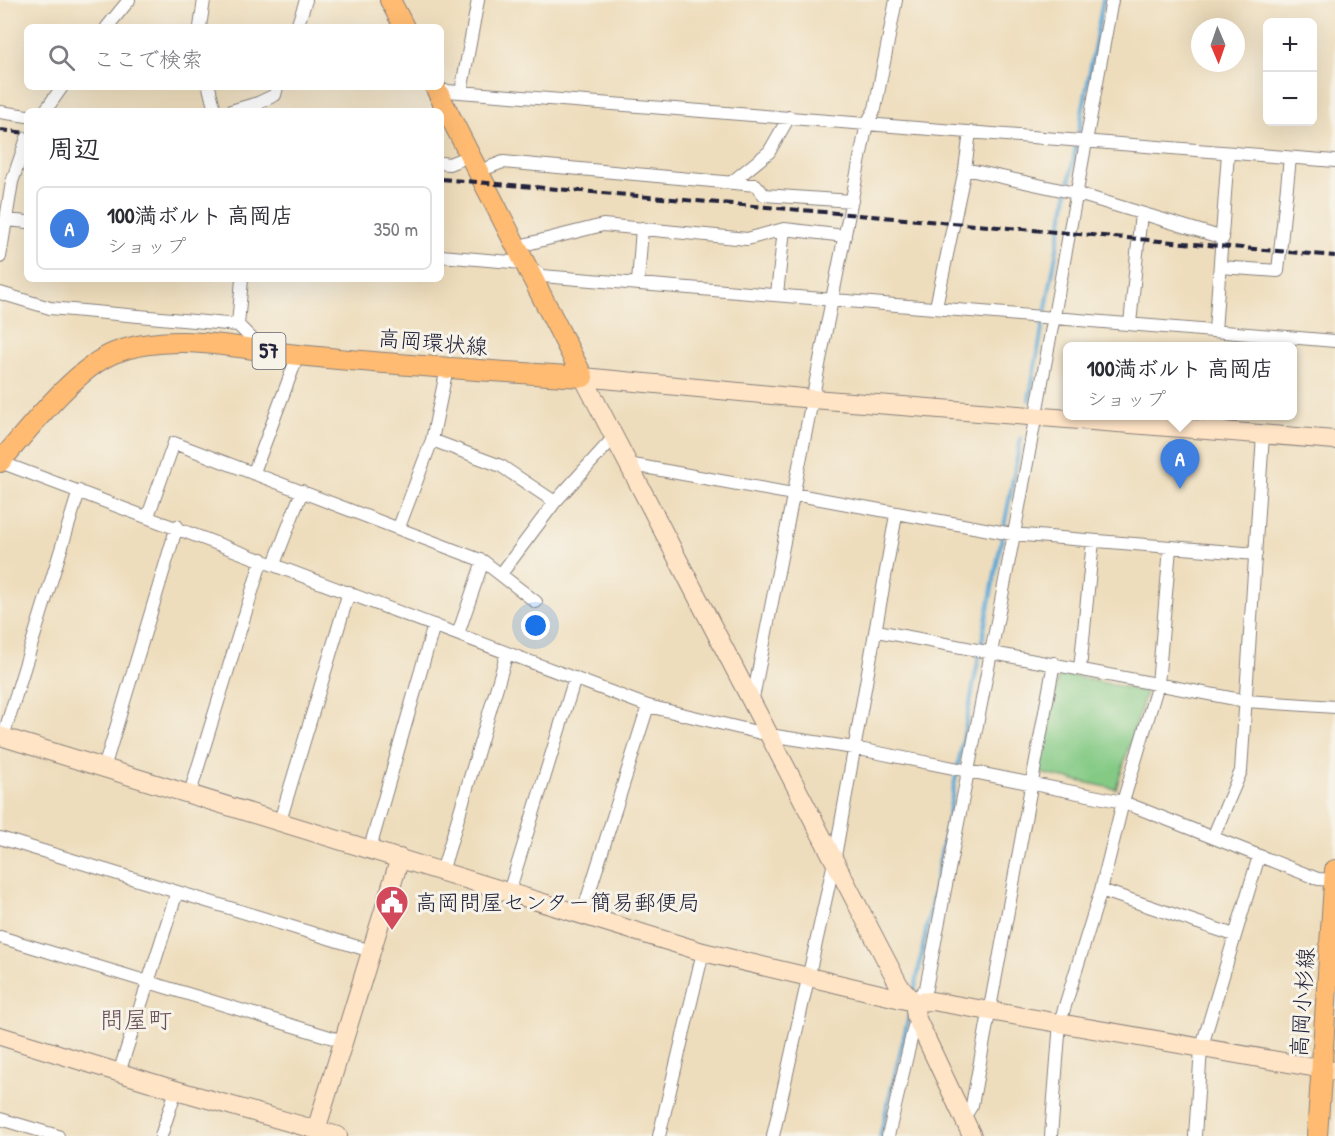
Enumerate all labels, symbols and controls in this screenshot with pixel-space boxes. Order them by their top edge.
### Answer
north arrow [1191,18,1245,72]
map controls [1263,18,1317,126]
button: + [1263,18,1317,72]
search box [24,24,444,90]
icon: search [45,41,78,74]
text: ここで検索 [93,44,203,74]
button: − [1263,72,1317,126]
text: 周辺 [48,131,100,166]
text: 100満ボルト 高岡店 [107,200,293,230]
text: A [65,215,74,242]
text: 350 m [373,215,418,242]
text: ショップ [107,232,186,259]
street label: 高岡環状線 [377,322,489,362]
road number: 57 [252,333,286,369]
popup [1063,342,1297,420]
text: 100満ボルト 高岡店 [1087,353,1273,383]
text: ショップ [1087,385,1166,412]
pin: A [1160,440,1200,489]
your location [521,611,550,640]
public building icon: 高岡問屋センター簡易郵便局 [374,884,410,931]
place label: 高岡問屋センター簡易郵便局 [415,887,700,917]
street label: 高岡小杉線 [1283,946,1321,1058]
district label: 問屋町 [100,1003,172,1035]

